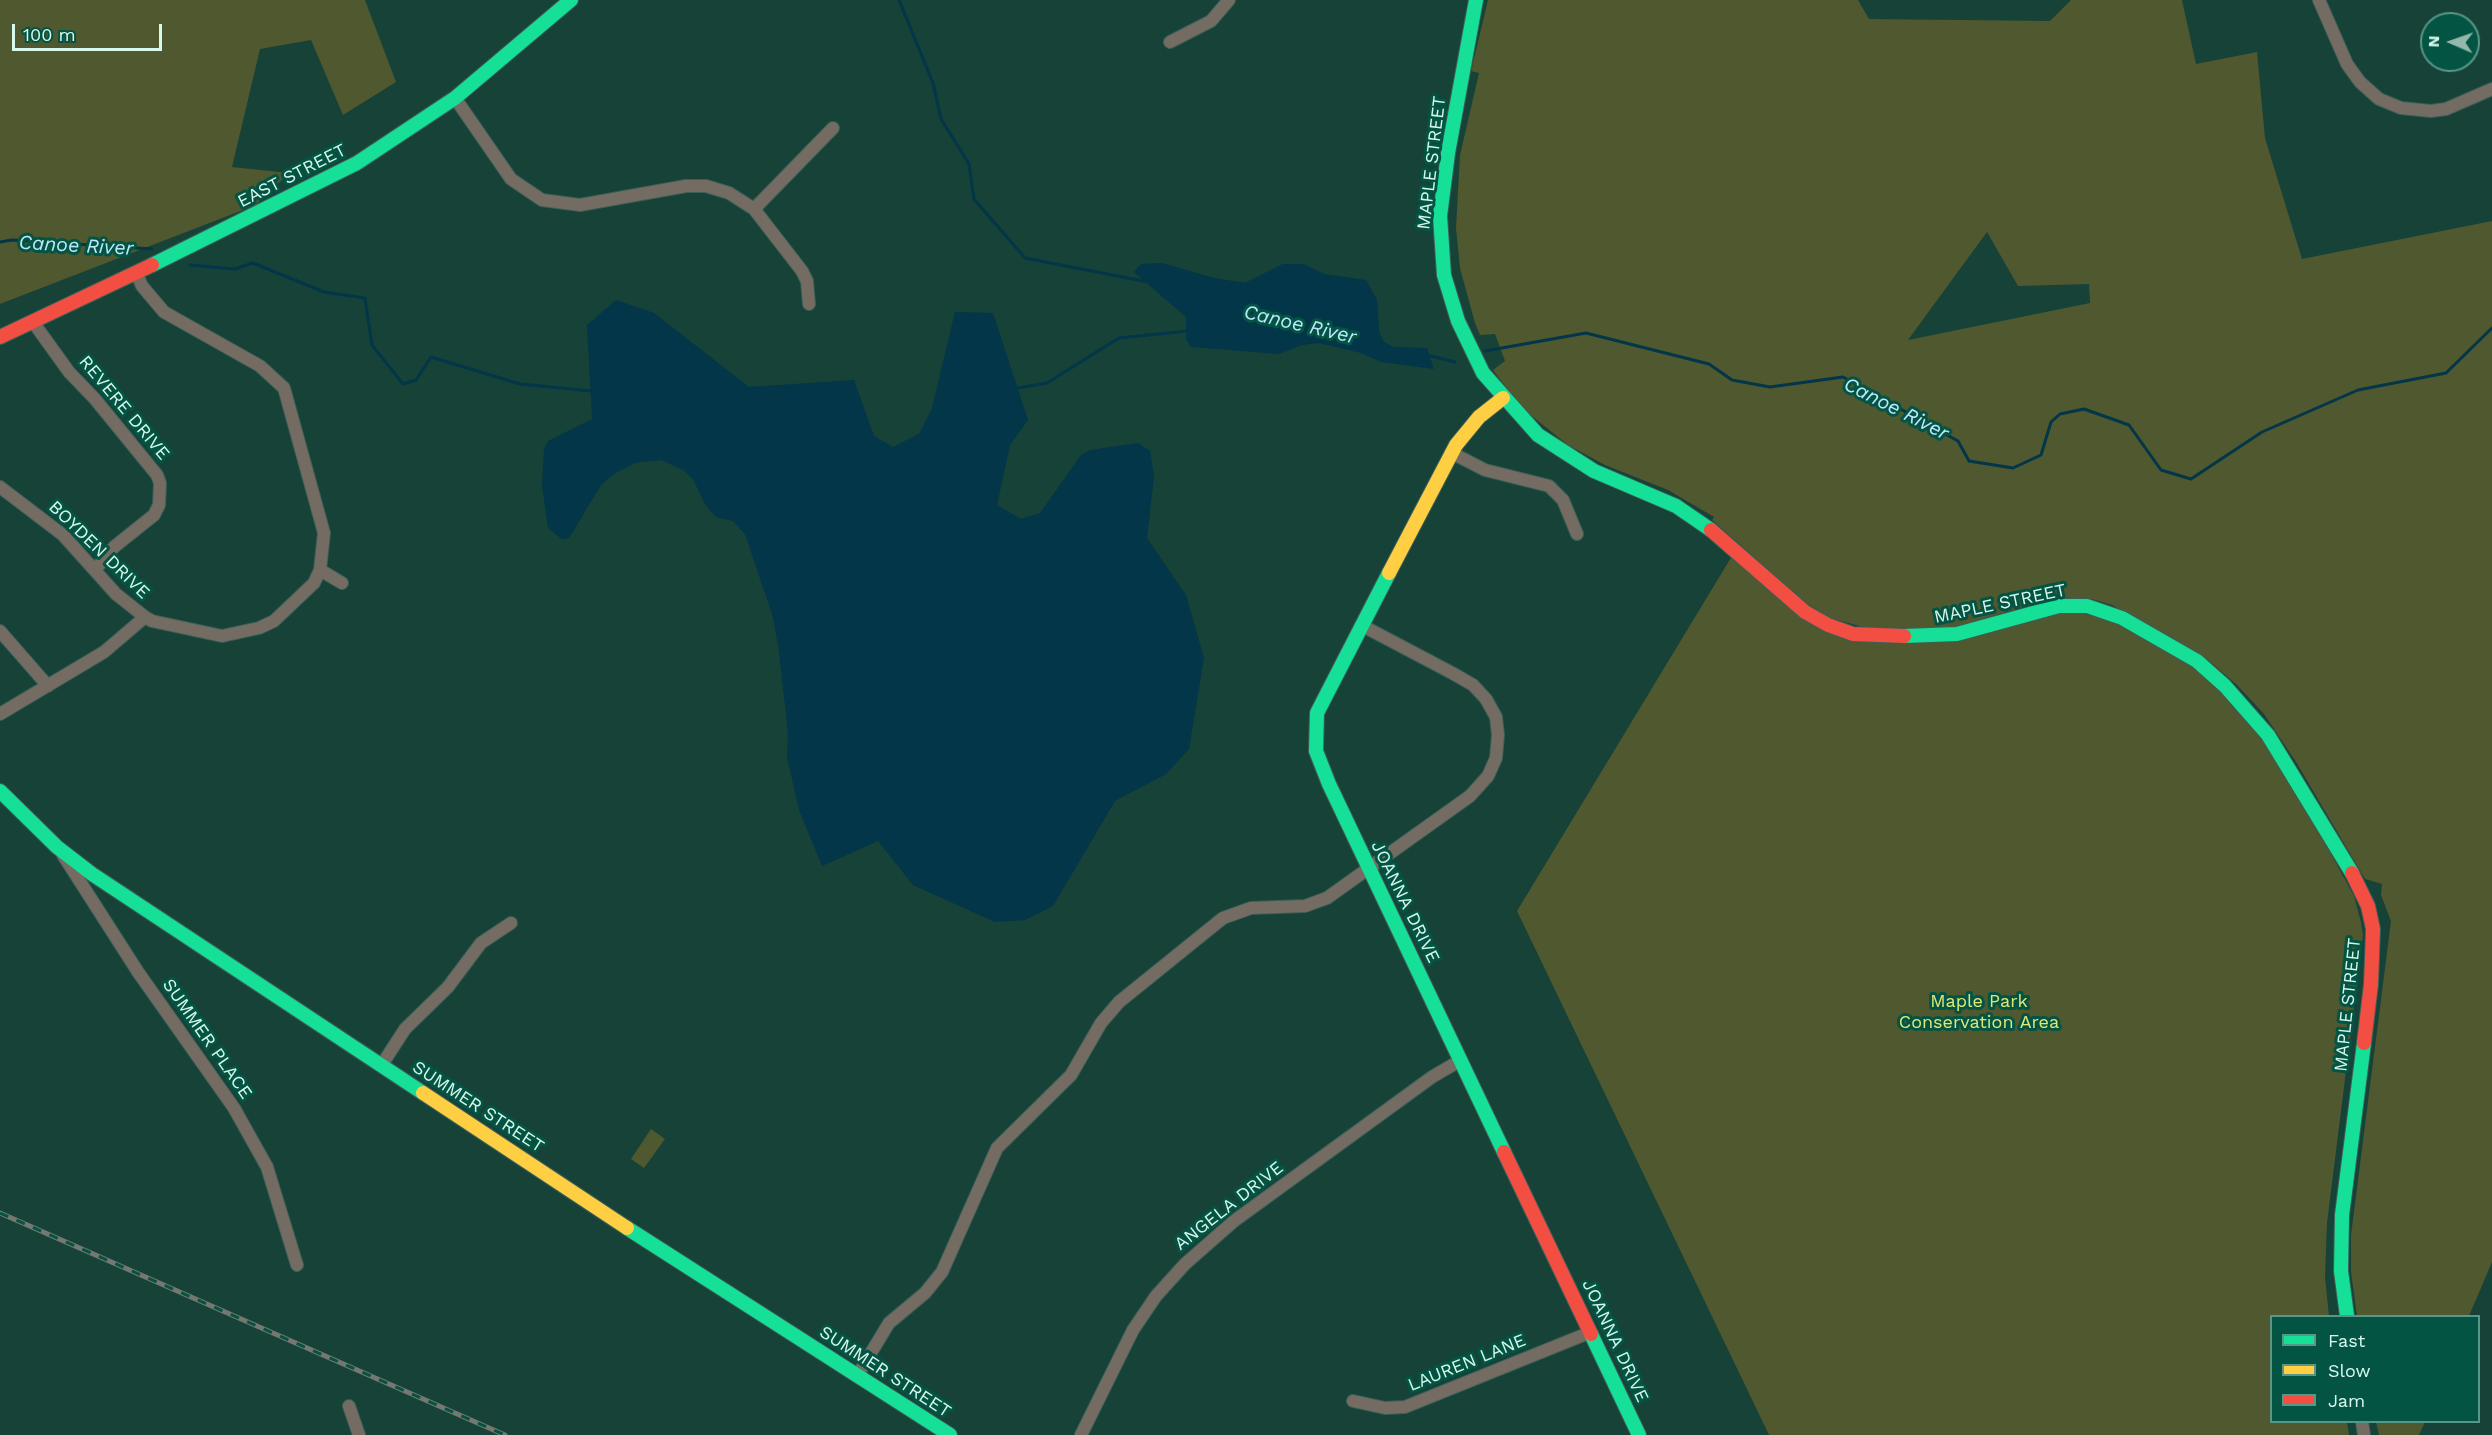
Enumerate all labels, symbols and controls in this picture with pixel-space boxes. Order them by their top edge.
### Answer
scale bar [15,12,165,50]
north arrow [2420,12,2480,72]
text: 100 m [23,24,76,45]
text: N [2424,35,2443,48]
street label: MAPLE STREET [1413,95,1451,231]
street label: EAST STREET [234,139,350,213]
water label: Canoe River [18,231,134,261]
water label: Canoe River [1241,300,1359,350]
street label: REVERE DRIVE [74,351,174,465]
water label: Canoe River [1839,372,1953,446]
street label: BOYDEN DRIVE [44,496,154,604]
street label: MAPLE STREET [1932,579,2068,629]
street label: JOANNA DRIVE [1366,837,1444,967]
street label: MAPLE STREET [2330,937,2366,1073]
street label: SUMMER PLACE [158,975,256,1103]
park label: Maple Park Conservation Area [1899,991,2059,1034]
street label: SUMMER STREET [408,1056,548,1158]
street label: ANGELA DRIVE [1170,1157,1288,1255]
street label: JOANNA DRIVE [1577,1276,1653,1406]
legend [2270,1315,2480,1423]
street label: SUMMER STREET [815,1321,955,1423]
street label: LAUREN LANE [1405,1330,1529,1396]
text: Fast [2328,1330,2365,1351]
text: Slow [2328,1360,2371,1381]
text: Jam [2328,1390,2365,1411]

